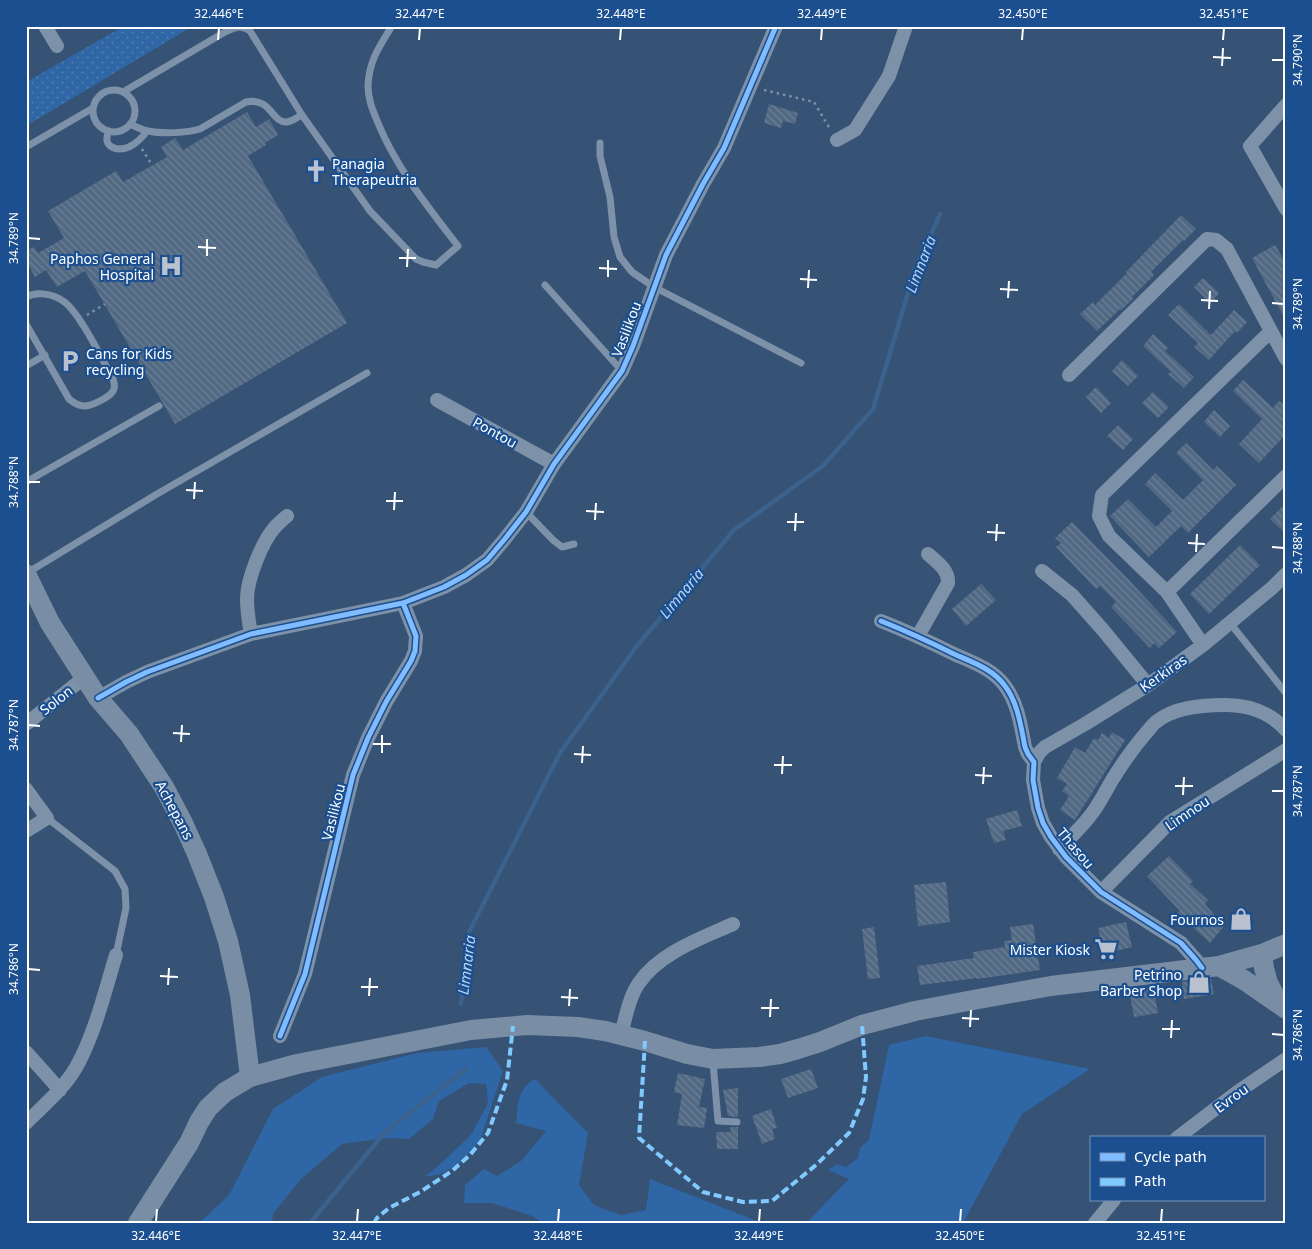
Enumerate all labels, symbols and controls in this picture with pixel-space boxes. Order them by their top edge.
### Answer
text: 32.446°E [194,5,244,22]
text: 32.447°E [395,5,445,22]
text: 32.448°E [596,5,646,22]
text: 32.449°E [797,5,847,22]
text: 32.450°E [998,5,1048,22]
text: 32.451°E [1199,5,1249,22]
text: 34.790°N [1289,34,1306,86]
place label: Panagia Therapeutria [332,154,417,189]
church icon: Panagia Therapeutria [303,158,329,184]
text: 34.789°N [5,212,22,264]
water label: Limnaria [900,232,940,295]
place label: Paphos General Hospital [50,249,154,284]
hospital icon: Paphos General Hospital [158,253,184,279]
text: 34.789°N [1289,278,1306,330]
street label: Vasilikou [607,298,645,360]
place label: Cans for Kids recycling [86,344,172,379]
parking icon: Cans for Kids recycling [57,348,83,374]
street label: Pontou [469,412,521,452]
text: 34.788°N [5,456,22,508]
text: 34.788°N [1289,522,1306,574]
water label: Limnaria [654,563,708,622]
street label: Kerkiras [1136,650,1191,696]
street label: Solon [36,681,76,719]
text: 34.787°N [5,699,22,751]
text: 34.787°N [1289,765,1306,817]
street label: Achepans [152,777,199,843]
street label: Vasilikou [317,782,349,842]
street label: Limnou [1161,791,1213,835]
street label: Thasou [1053,823,1099,873]
shop icon: Fournos [1228,906,1254,932]
place label: Fournos [1170,910,1224,929]
water label: Limnaria [452,934,480,996]
supermarket icon: Mister Kiosk [1093,936,1119,962]
place label: Mister Kiosk [1010,940,1091,959]
text: 34.786°N [5,943,22,995]
place label: Petrino Barber Shop [1100,965,1182,1000]
shop icon: Petrino Barber Shop [1186,969,1212,995]
text: 34.786°N [1289,1009,1306,1061]
street label: Evrou [1210,1079,1252,1117]
legend [1090,1136,1264,1202]
text: Cycle path [1134,1146,1207,1166]
text: Path [1134,1170,1166,1190]
text: 32.446°E [131,1227,181,1244]
text: 32.447°E [332,1227,382,1244]
text: 32.448°E [533,1227,583,1244]
text: 32.449°E [734,1227,784,1244]
text: 32.450°E [935,1227,985,1244]
text: 32.451°E [1136,1227,1186,1244]

